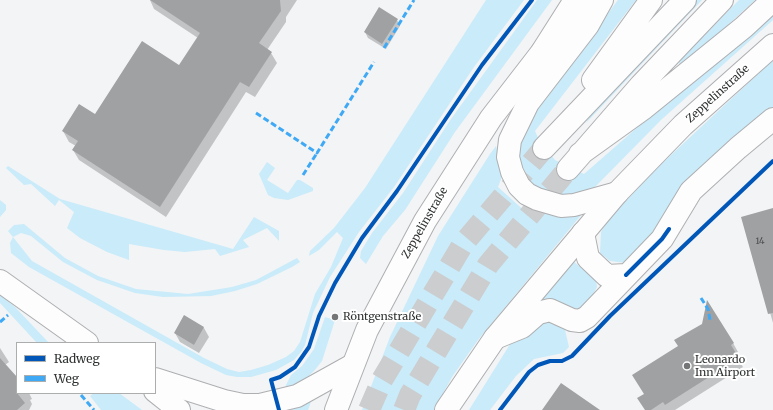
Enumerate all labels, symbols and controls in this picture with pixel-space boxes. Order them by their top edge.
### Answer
street label: Zeppelinstraße [684,62,752,126]
street label: Zeppelinstraße [399,185,451,261]
house number: 14 [755,236,765,246]
place label: Röntgenstraße [343,310,421,324]
marker: Röntgenstraße [330,312,340,322]
legend [16,342,156,394]
text: Radweg [54,351,100,366]
place label: Leonardo Inn Airport [695,353,755,379]
marker: Leonardo Inn Airport [682,361,692,371]
text: Weg [54,371,79,386]

